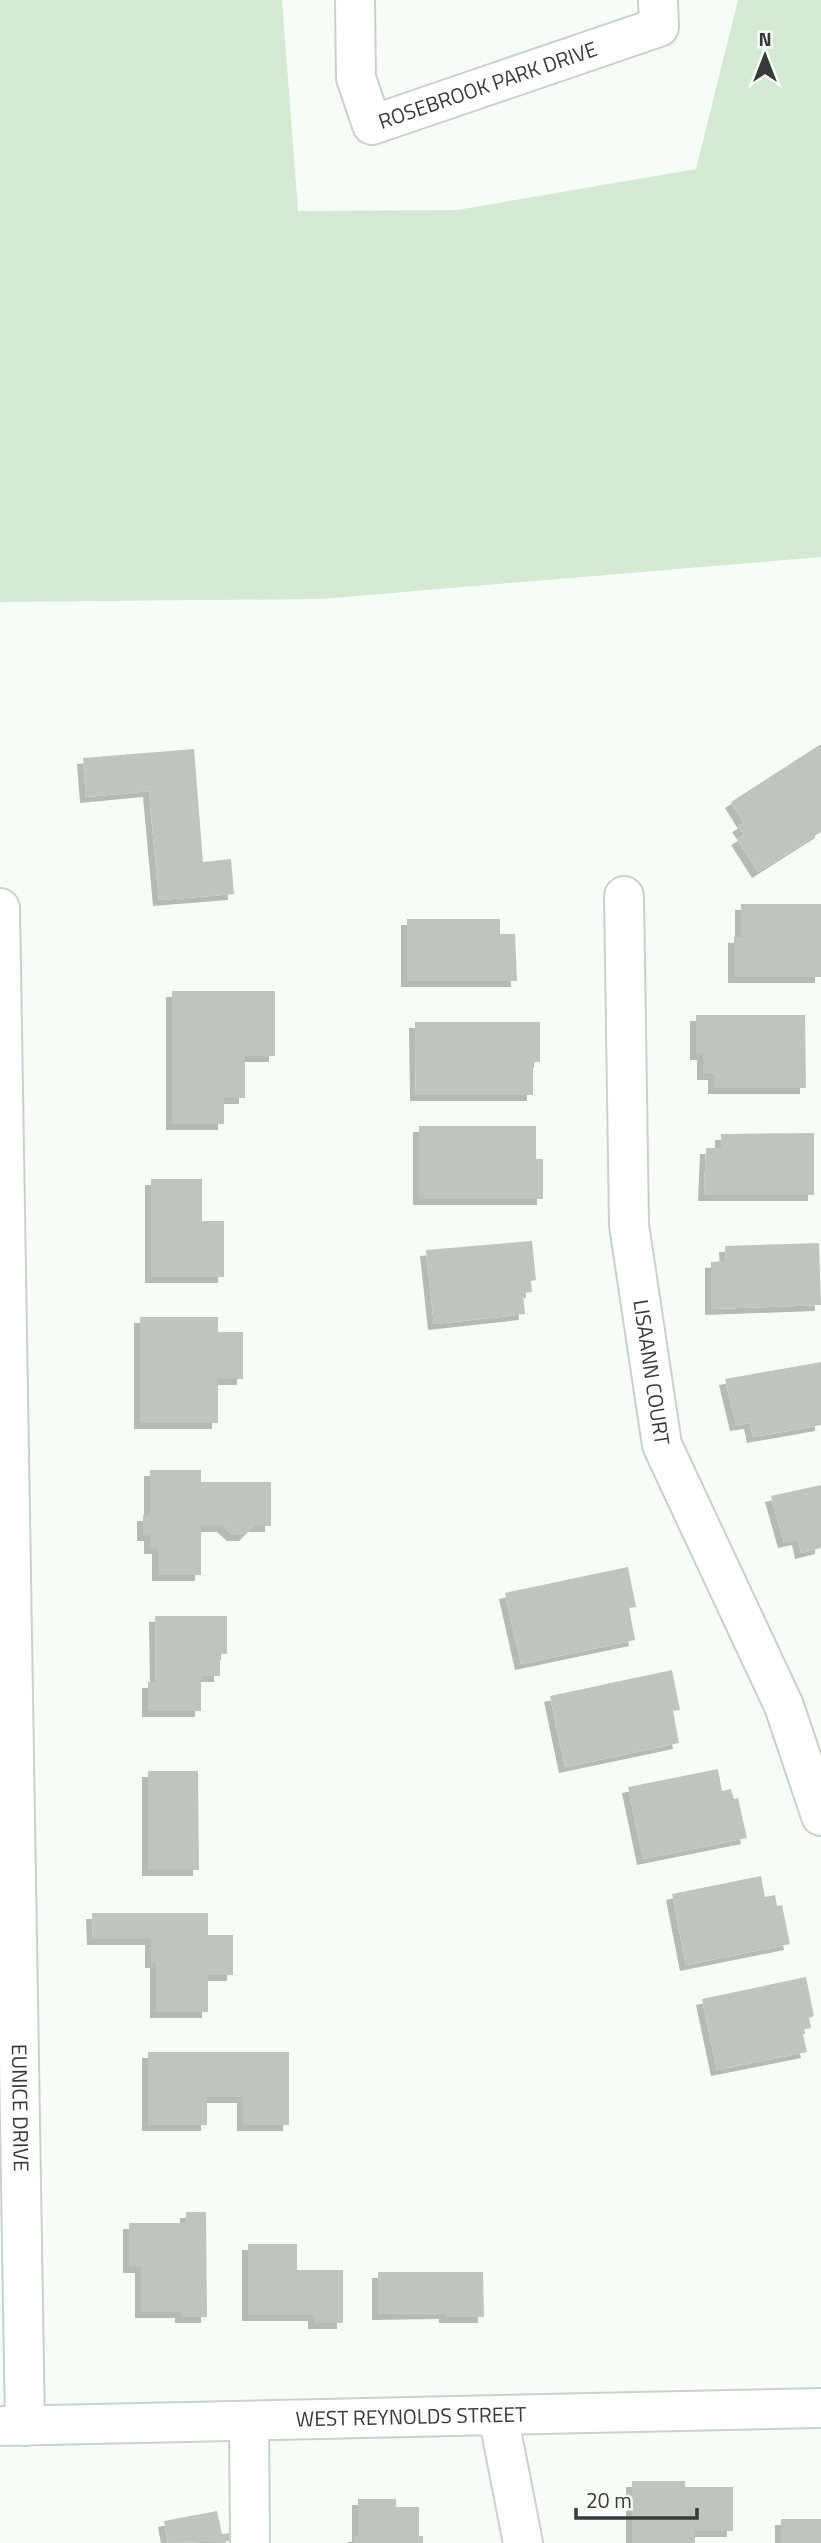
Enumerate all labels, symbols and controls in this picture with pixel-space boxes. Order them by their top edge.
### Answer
north arrow [730,21,800,91]
text: N [758,24,772,53]
street label: ROSEBROOK PARK DRIVE [374,32,601,137]
street label: LISAANN COURT [625,1297,679,1447]
street label: EUNICE DRIVE [4,2044,38,2172]
street label: WEST REYNOLDS STREET [295,2397,526,2435]
scale bar [576,2476,697,2520]
text: 20 m [586,2484,632,2516]

